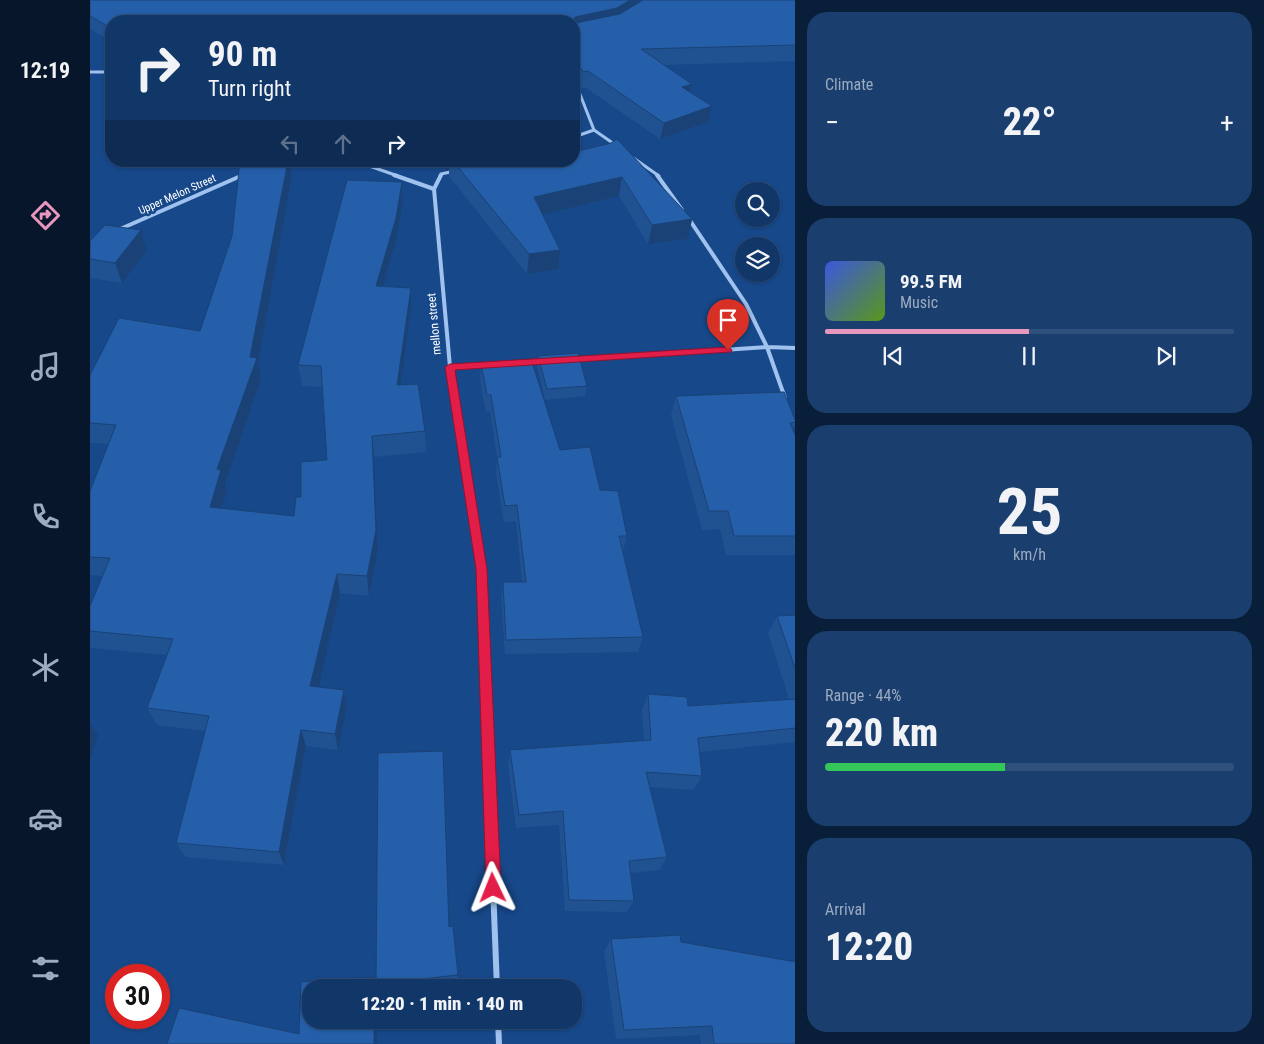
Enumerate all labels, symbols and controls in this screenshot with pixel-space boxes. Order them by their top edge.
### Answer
text: 90 m [208,34,277,75]
icon: right [125,35,190,100]
text: 12:19 [20,58,70,83]
text: Climate [825,75,873,94]
text: Turn right [208,76,291,101]
text: 22° [1003,100,1056,144]
text: − [825,106,839,139]
text: + [1220,106,1234,139]
icon: left [276,130,304,158]
icon: ahead [329,130,357,158]
icon: right [382,130,410,158]
street label: Upper Melon Street [137,172,218,217]
map controls [735,182,780,282]
button: search [735,182,780,227]
icon: directions [28,198,63,233]
button: layers [735,237,780,282]
text: 99.5 FM [900,270,962,293]
street label: mellon street [424,292,444,356]
text: Music [900,293,938,312]
pin [707,299,749,350]
icon: arrive [714,306,742,334]
icon: previous [879,342,907,370]
icon: pause [1015,342,1043,370]
icon: next [1152,342,1180,370]
icon: music [28,349,63,384]
text: 25 [997,474,1062,550]
icon: phone [28,499,63,534]
text: km/h [1013,545,1046,564]
icon: climate [28,650,63,685]
text: Range · 44% [825,686,901,705]
text: 220 km [825,711,938,755]
icon: car [28,801,63,836]
position arrow [466,861,518,913]
text: Arrival [825,900,866,919]
text: 12:20 [825,925,913,969]
icon: filters [28,951,63,986]
speed limit sign: 30 [105,964,170,1029]
text: 12:20 · 1 min · 140 m [361,992,523,1015]

